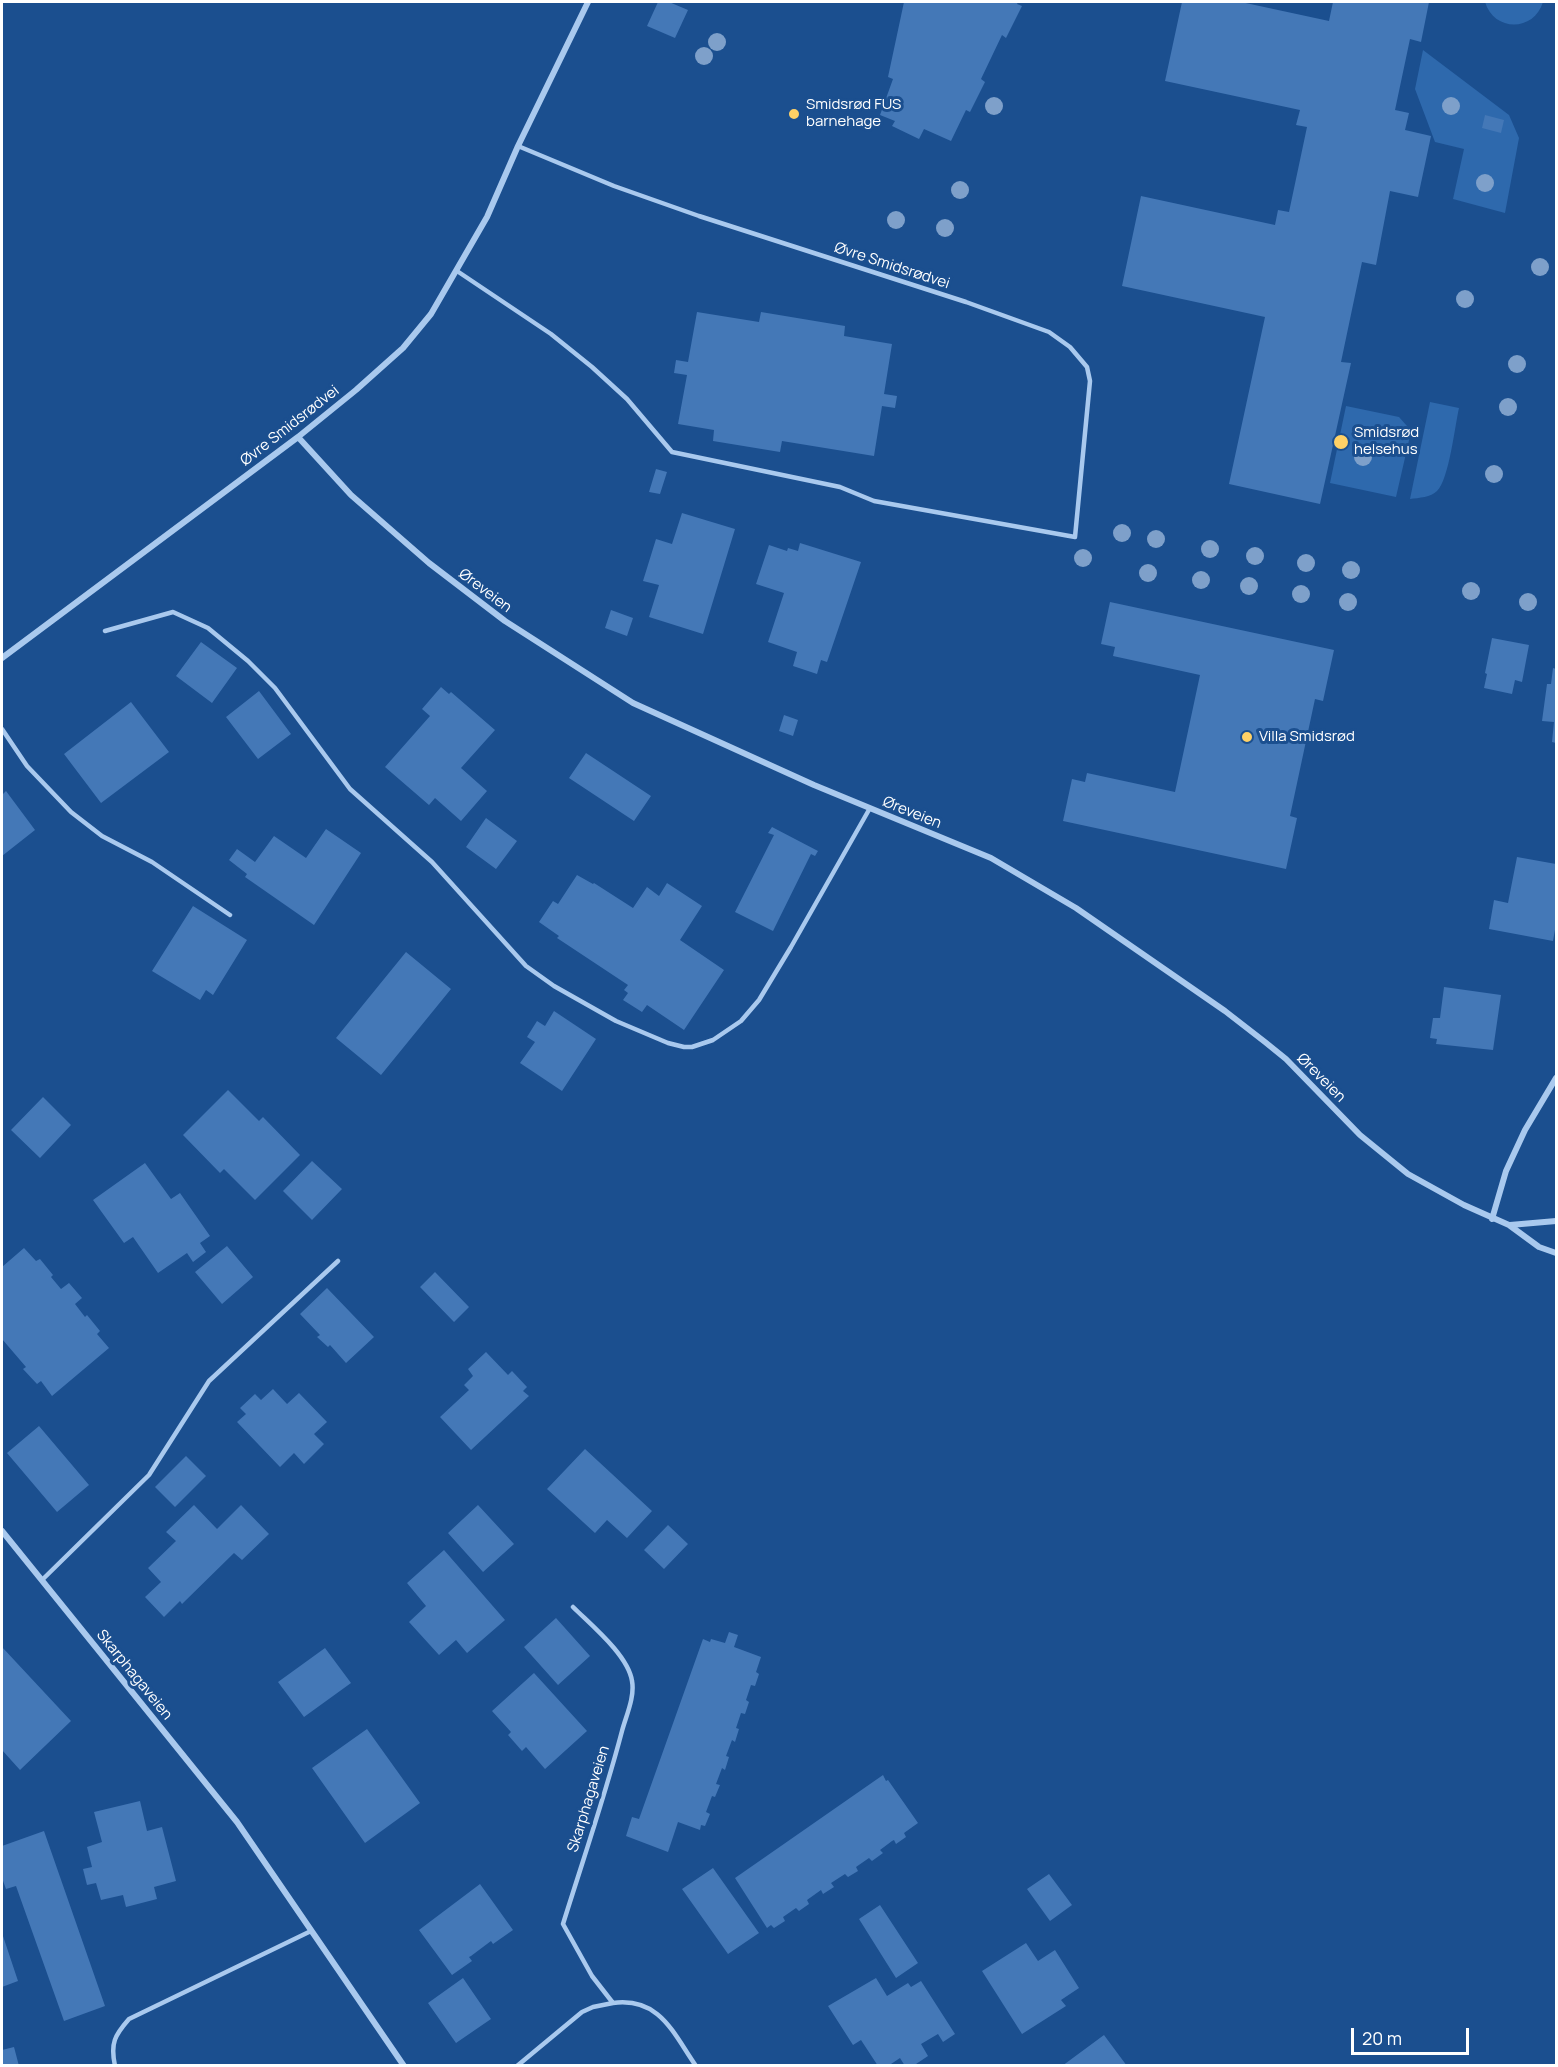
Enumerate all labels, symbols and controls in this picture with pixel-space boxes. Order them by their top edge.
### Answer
place label: Smidsrød FUS barnehage [806,96,901,131]
marker: Smidsrød FUS barnehage [787,107,801,121]
street label: Øvre Smidsrødvei [832,239,952,293]
street label: Øvre Smidsrødvei [237,382,343,470]
place label: Smidsrød helsehus [1354,424,1419,459]
marker: Smidsrød helsehus [1332,433,1350,451]
street label: Øreveien [455,565,515,617]
place label: Villa Smidsrød [1259,728,1355,746]
marker: Villa Smidsrød [1240,730,1254,744]
street label: Øreveien [880,793,944,833]
street label: Øreveien [1293,1050,1349,1106]
street label: Skarphagaveien [92,1626,176,1724]
street label: Skarphagaveien [564,1744,614,1854]
scale bar [1354,2016,1472,2054]
text: 20 m [1362,2026,1402,2050]

